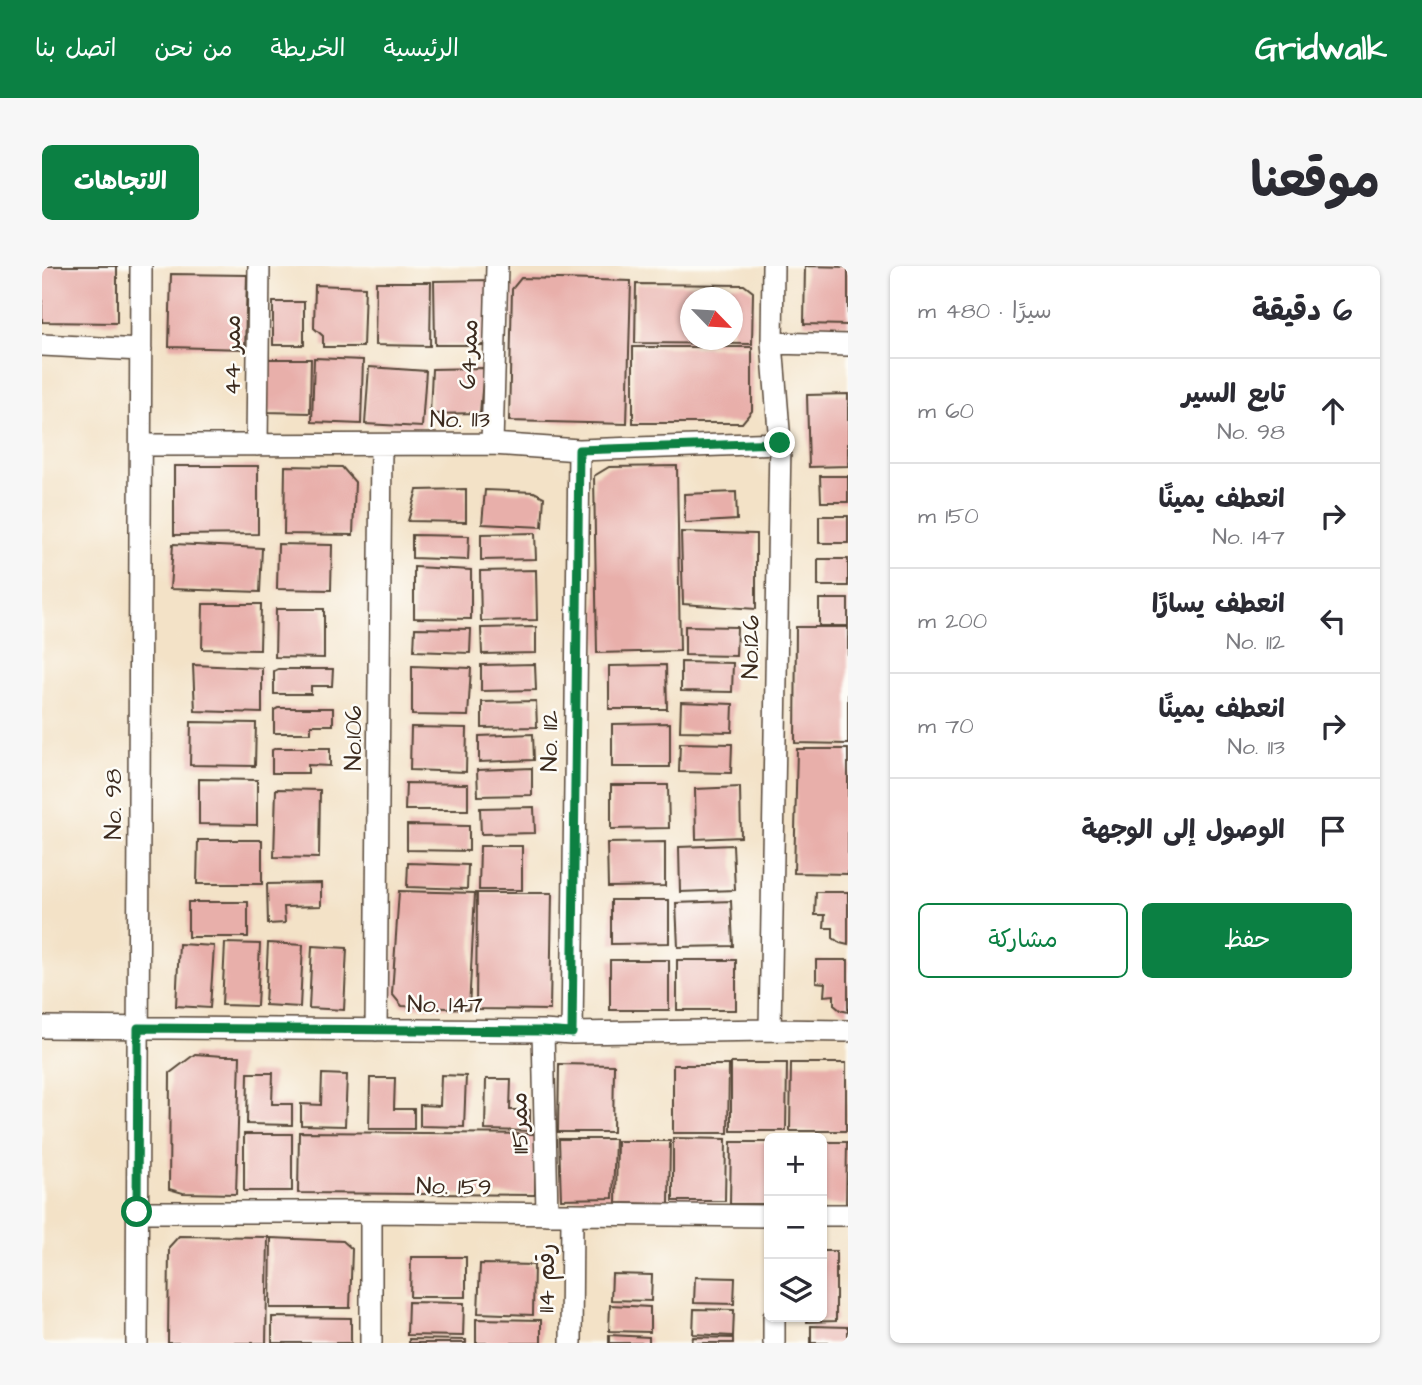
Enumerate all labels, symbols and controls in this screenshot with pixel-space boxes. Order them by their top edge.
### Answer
text: Gridwalk [1255,26,1387,72]
text: اتصل بنا [35,32,116,66]
text: من نحن [154,32,233,66]
text: الخريطة [271,32,345,66]
text: الرئيسية [383,32,459,66]
button: الاتجاهات [42,145,199,220]
text: موقعنا [1250,148,1380,216]
north arrow [680,287,743,350]
text: 6 دقيقة [1252,290,1352,332]
text: سيرًا · 480 m [918,295,1052,327]
street label: ممر 44 [216,314,250,396]
street label: ممر64 [451,318,487,390]
text: تابع السير [1182,376,1285,412]
icon: ahead [1314,392,1352,430]
text: 60 m [918,395,974,427]
street label: No. 113 [430,403,490,437]
text: No. 98 [1217,416,1285,448]
route end [764,427,795,458]
text: انعطف يمينًا [1158,481,1285,517]
icon: right [1314,497,1352,535]
text: 150 m [918,500,979,532]
text: No. 147 [1212,521,1285,553]
text: انعطف يسارًا [1152,586,1285,622]
icon: left [1314,602,1352,640]
text: 200 m [918,605,987,637]
street label: No.126 [733,615,769,679]
text: No. 112 [1226,626,1285,658]
text: انعطف يمينًا [1158,691,1285,727]
street label: No.106 [337,705,371,771]
icon: right [1314,707,1352,745]
street label: No. 112 [532,710,568,772]
text: 70 m [918,710,974,742]
text: No. 113 [1228,731,1285,763]
street label: No. 98 [97,769,131,839]
text: الوصول إلى الوجهة [1081,812,1285,848]
icon: arrive [1314,812,1352,850]
button: مشاركة [918,903,1128,978]
button: حفظ [1142,903,1352,978]
street label: No. 147 [407,988,483,1022]
street label: ممر115 [502,1091,538,1155]
map controls [764,1133,827,1322]
button: + [764,1133,827,1196]
street label: No. 159 [416,1169,492,1205]
route start [121,1196,152,1227]
button: − [764,1196,827,1259]
street label: رقم 114 [530,1243,564,1313]
button: layers [764,1259,827,1322]

